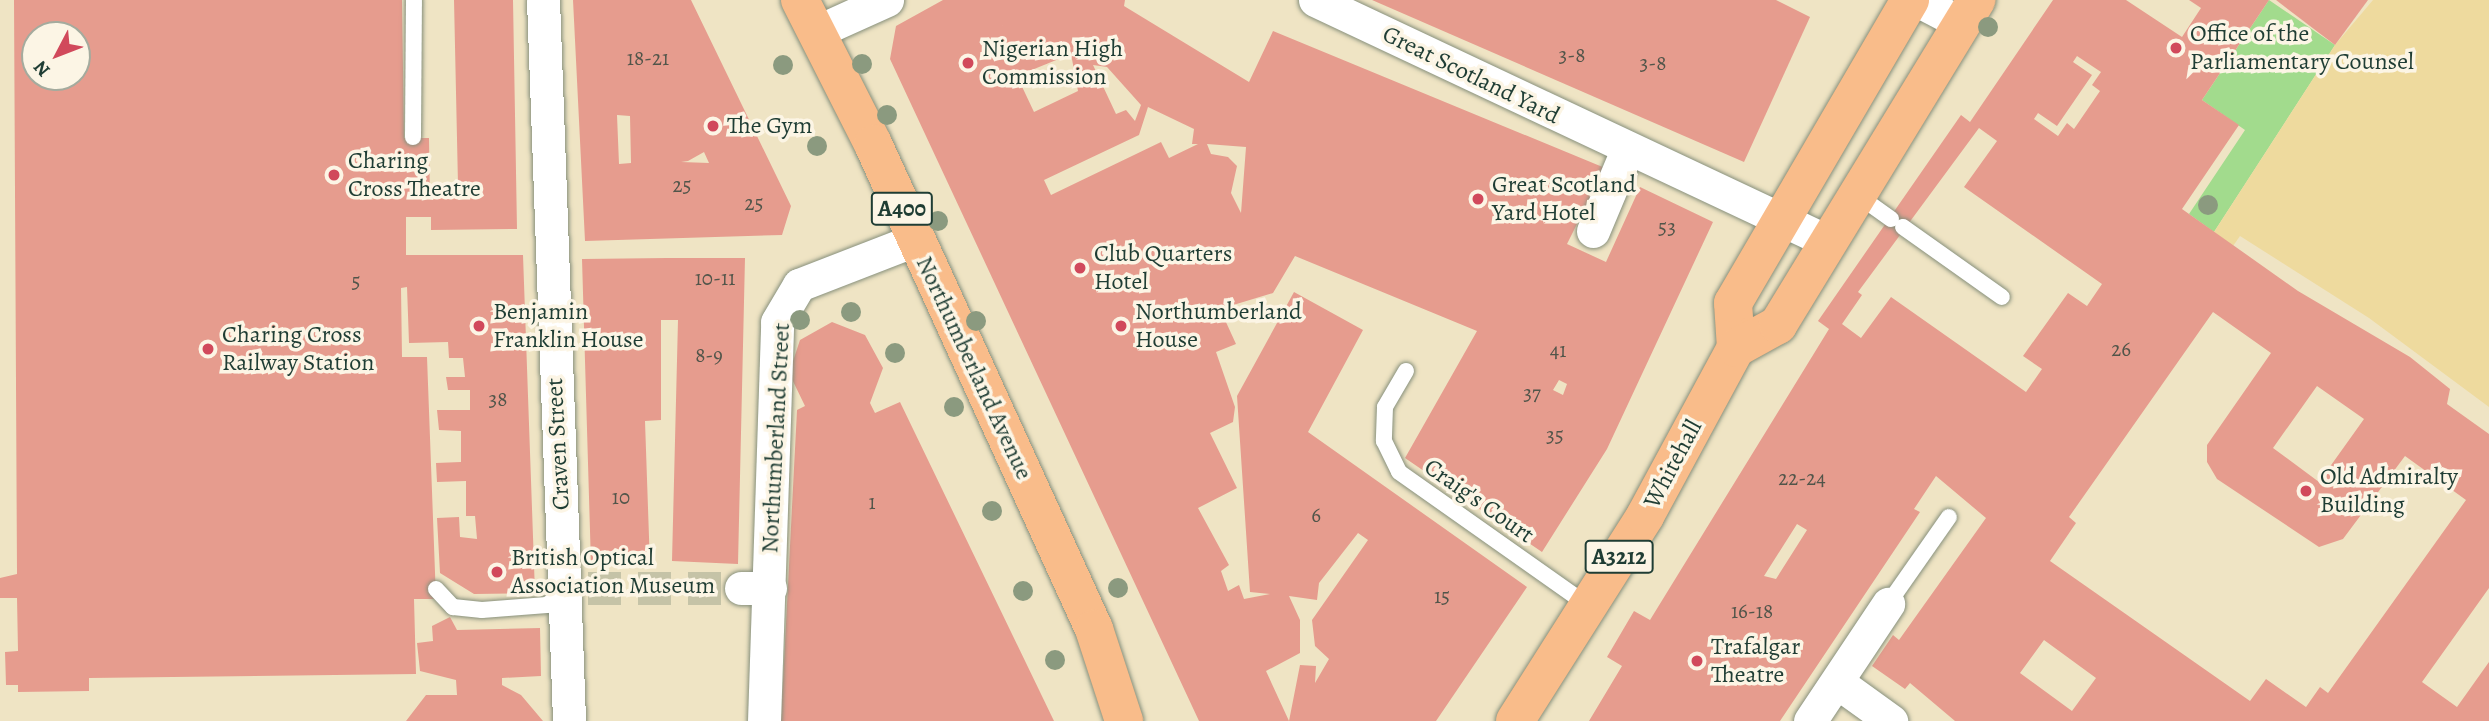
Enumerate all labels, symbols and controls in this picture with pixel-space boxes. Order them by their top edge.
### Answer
street label: Great Scotland Yard [1378,20,1564,130]
place label: Office of the Parliamentary Counsel [2190,20,2414,76]
north arrow [21,21,91,91]
place label: Nigerian High Commission [982,35,1123,91]
marker: Office of the Parliamentary Counsel [2168,40,2184,56]
house number: 3-8 [1559,42,1585,68]
house number: 18-21 [627,45,669,71]
house number: 3-8 [1640,50,1666,76]
text: N [28,55,56,83]
marker: Nigerian High Commission [960,55,976,71]
place label: The Gym [727,112,812,140]
marker: The Gym [705,118,721,134]
place label: Charing Cross Theatre [348,147,481,203]
marker: Charing Cross Theatre [326,167,342,183]
place label: Great Scotland Yard Hotel [1492,171,1636,227]
house number: 25 [672,172,692,198]
house number: 25 [744,190,764,216]
road number: A400 [870,190,934,229]
marker: Great Scotland Yard Hotel [1470,191,1486,207]
house number: 53 [1658,214,1676,240]
place label: Club Quarters Hotel [1094,240,1232,296]
street label: Northumberland Avenue [910,252,1038,484]
marker: Club Quarters Hotel [1072,260,1088,276]
house number: 10-11 [695,265,735,291]
house number: 5 [351,268,361,294]
place label: Benjamin Franklin House [493,298,644,354]
place label: Northumberland House [1135,298,1302,354]
marker: Benjamin Franklin House [471,318,487,334]
marker: Northumberland House [1113,318,1129,334]
place label: Charing Cross Railway Station [222,321,374,377]
street label: Northumberland Street [756,322,796,554]
house number: 26 [2111,336,2131,362]
house number: 41 [1550,337,1566,363]
marker: Charing Cross Railway Station [200,341,216,357]
house number: 8-9 [695,342,723,368]
street label: Craven Street [540,377,576,511]
house number: 37 [1523,380,1541,406]
house number: 38 [489,386,507,412]
street label: Whitehall [1638,415,1708,513]
house number: 35 [1546,422,1564,448]
street label: Craig's Court [1419,453,1539,549]
place label: Old Admiralty Building [2320,463,2458,519]
house number: 22-24 [1778,465,1826,491]
marker: Old Admiralty Building [2298,483,2314,499]
house number: 10 [612,484,630,510]
house number: 1 [868,489,876,515]
house number: 6 [1311,502,1321,528]
road number: A3212 [1584,538,1654,576]
place label: British Optical Association Museum [511,544,715,600]
marker: British Optical Association Museum [489,564,505,580]
house number: 15 [1434,583,1450,609]
house number: 16-18 [1731,598,1773,624]
place label: Trafalgar Theatre [1711,633,1800,689]
marker: Trafalgar Theatre [1689,653,1705,669]

